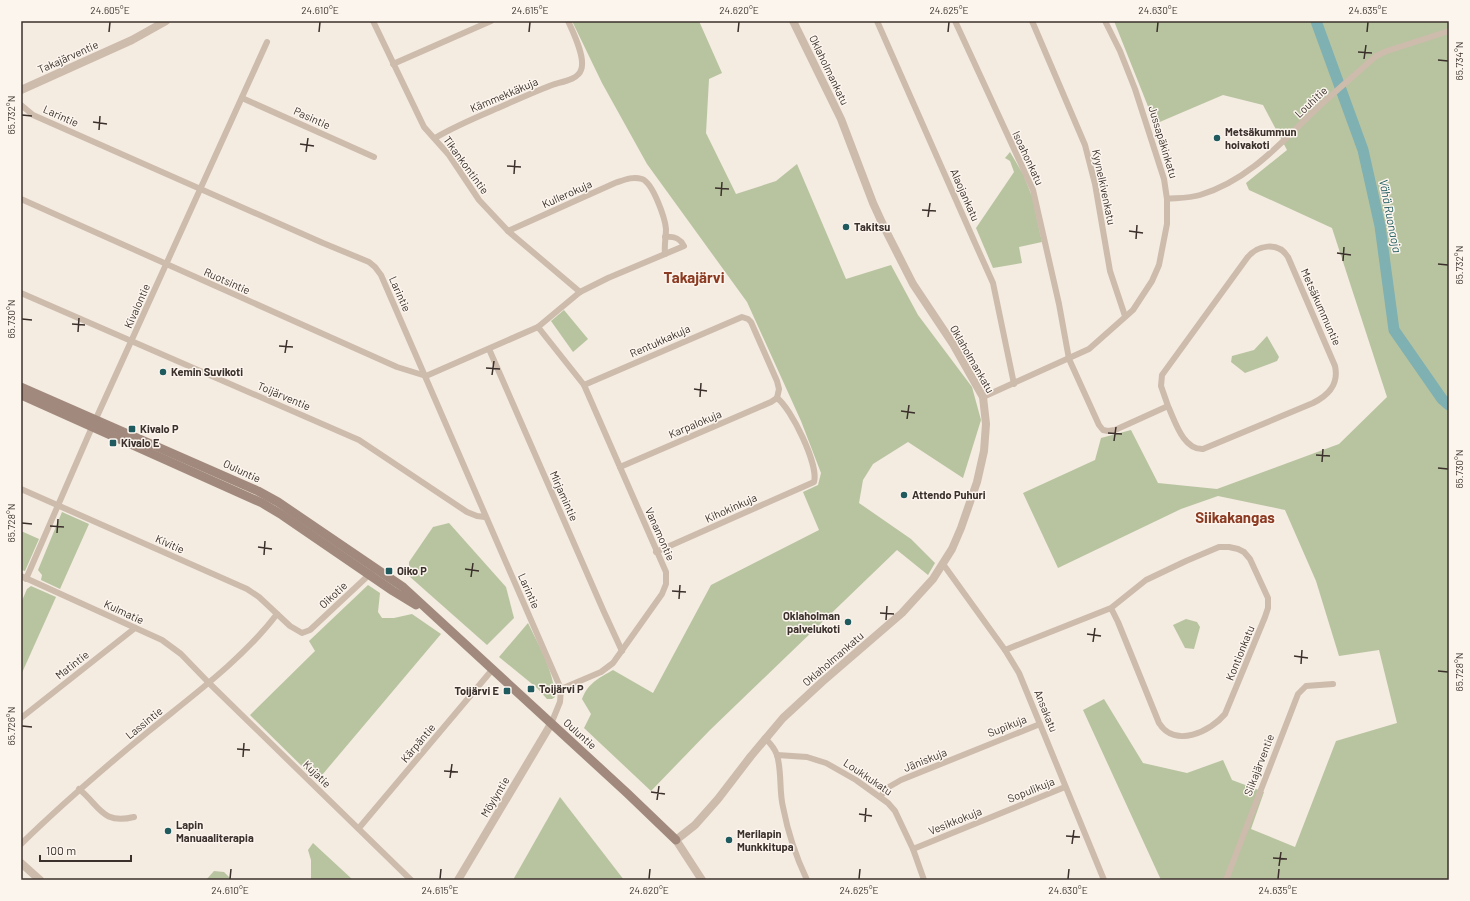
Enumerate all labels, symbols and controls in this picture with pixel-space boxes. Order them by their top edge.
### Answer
text: 24.605°E [90,4,130,16]
text: 24.610°E [301,4,339,16]
text: 24.615°E [511,4,549,16]
text: 24.620°E [719,4,759,16]
text: 24.625°E [929,4,969,16]
text: 24.630°E [1138,4,1178,16]
text: 24.635°E [1349,4,1387,16]
street label: Oklaholmankatu [807,33,852,107]
street label: Takajärventie [36,37,100,76]
text: 65.734°N [1453,41,1465,81]
street label: Kämmekkäkuja [468,74,540,115]
street label: Louhitie [1292,83,1330,120]
text: 65.732°N [5,96,17,134]
street label: Larintie [42,102,81,129]
street label: Pasintie [292,104,333,131]
street label: Jussapäkinkatu [1146,104,1181,180]
place label: Metsäkummun hoivakoti [1225,125,1296,151]
street label: Isoahonkatu [1010,129,1047,187]
street label: Tikankontintie [441,133,492,196]
marker: Metsäkummun hoivakoti [1212,133,1222,143]
street label: Kyynelkivenkatu [1090,148,1119,226]
street label: Alaojankatu [948,167,983,223]
street label: Kullerokuja [540,177,594,210]
water label: Vähä Ruonaoja [1377,178,1405,254]
place label: Takitsu [854,220,890,233]
marker: Takitsu [841,222,851,232]
text: 65.732°N [1453,246,1465,284]
street label: Ruotsintie [202,265,252,297]
street label: Metsäkummuntie [1299,266,1344,347]
district label: Takajärvi [663,268,725,286]
street label: Larintie [387,274,414,314]
street label: Kivalontie [121,281,152,330]
text: 65.730°N [5,299,17,339]
street label: Rentukkakuja [628,321,692,360]
street label: Oklaholmankatu [948,322,997,395]
place label: Kemin Suvikoti [171,365,243,378]
marker: Kemin Suvikoti [158,367,168,377]
street label: Toijärventie [256,379,313,413]
street label: Karpalokuja [666,407,723,441]
place label: Kivalo P [140,422,179,435]
marker: Kivalo P [127,424,137,434]
place label: Kivalo E [121,436,160,449]
marker: Kivalo E [108,438,118,448]
text: 65.730°N [1453,449,1465,489]
street label: Ouluntie [221,456,263,485]
street label: Mirjamintie [548,469,581,523]
place label: Attendo Puhuri [912,488,986,501]
street label: Kihokinkuja [703,490,759,525]
marker: Attendo Puhuri [899,490,909,500]
text: 65.728°N [5,504,17,542]
street label: Vanamontie [643,505,678,562]
district label: Siikakangas [1195,508,1275,526]
street label: Kivitie [154,531,187,556]
place label: Oiko P [397,564,427,577]
marker: Oiko P [384,566,394,576]
street label: Larintie [516,571,543,611]
street label: Oikotie [316,578,349,611]
street label: Kulmatie [102,597,146,626]
place label: Oklaholman palvelukoti [783,609,840,635]
marker: Oklaholman palvelukoti [843,617,853,627]
street label: Kontionkatu [1223,623,1256,682]
street label: Oklaholmankatu [800,629,866,689]
street label: Matintie [52,647,91,682]
text: 65.728°N [1453,653,1465,691]
place label: Toijärvi P [539,682,584,695]
place label: Toijärvi E [454,684,500,697]
marker: Toijärvi P [526,684,536,694]
marker: Toijärvi E [502,686,512,696]
street label: Ansakatu [1032,688,1061,734]
street label: Lassintie [123,704,165,741]
text: 65.726°N [5,707,17,745]
street label: Supikuja [985,712,1028,739]
street label: Ouluntie [561,715,600,752]
street label: Kärpäntie [398,721,438,765]
street label: Siikajärventie [1241,732,1276,798]
street label: Jäniskuja [901,745,948,774]
street label: Loukkukatu [841,756,895,798]
street label: Kujatie [301,757,334,790]
street label: Möylyntie [477,774,512,819]
street label: Sopulikuja [1005,774,1056,805]
street label: Vesikkokuja [926,804,983,837]
place label: Lapin Manuaaliterapia [176,818,254,844]
marker: Lapin Manuaaliterapia [163,826,173,836]
place label: Merilapin Munkkitupa [737,827,794,853]
marker: Merilapin Munkkitupa [724,835,734,845]
scale bar [40,837,131,863]
text: 100 m [46,843,76,857]
text: 24.610°E [211,884,249,896]
text: 24.615°E [421,884,459,896]
text: 24.620°E [629,884,669,896]
text: 24.625°E [839,884,879,896]
text: 24.630°E [1048,884,1088,896]
text: 24.635°E [1259,884,1297,896]

